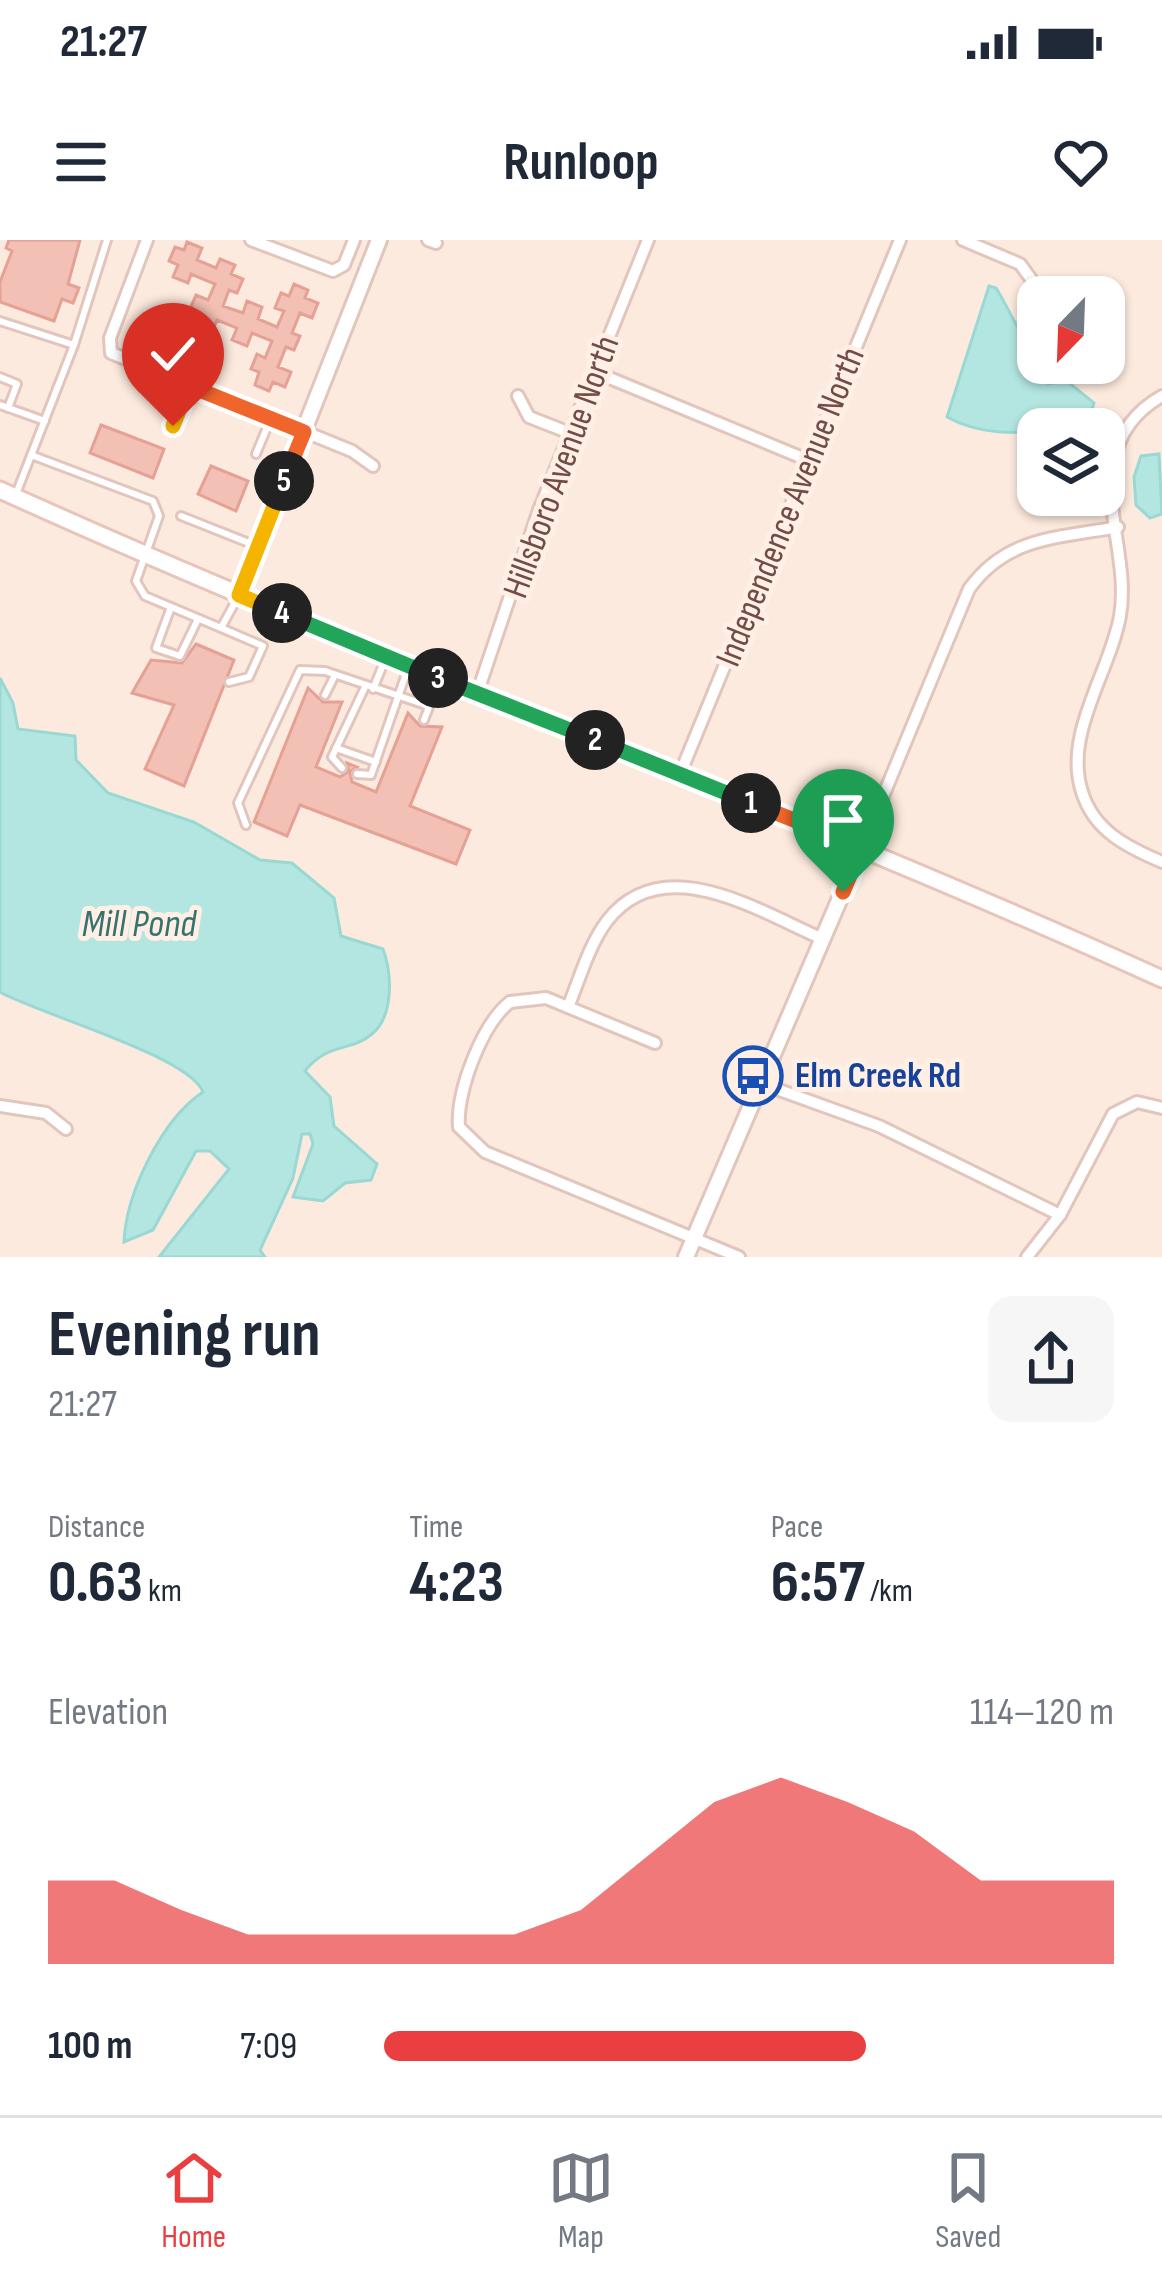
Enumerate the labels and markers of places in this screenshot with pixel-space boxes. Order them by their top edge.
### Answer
pin [122,303,224,426]
pin: 5 [254,451,314,511]
pin: 4 [252,583,312,643]
pin: 3 [408,648,468,708]
pin: 2 [565,710,625,770]
pin [792,769,894,892]
pin: 1 [721,773,781,833]
bus stop icon: Elm Creek Rd [722,1045,784,1107]
place label: Elm Creek Rd [795,1055,961,1098]

